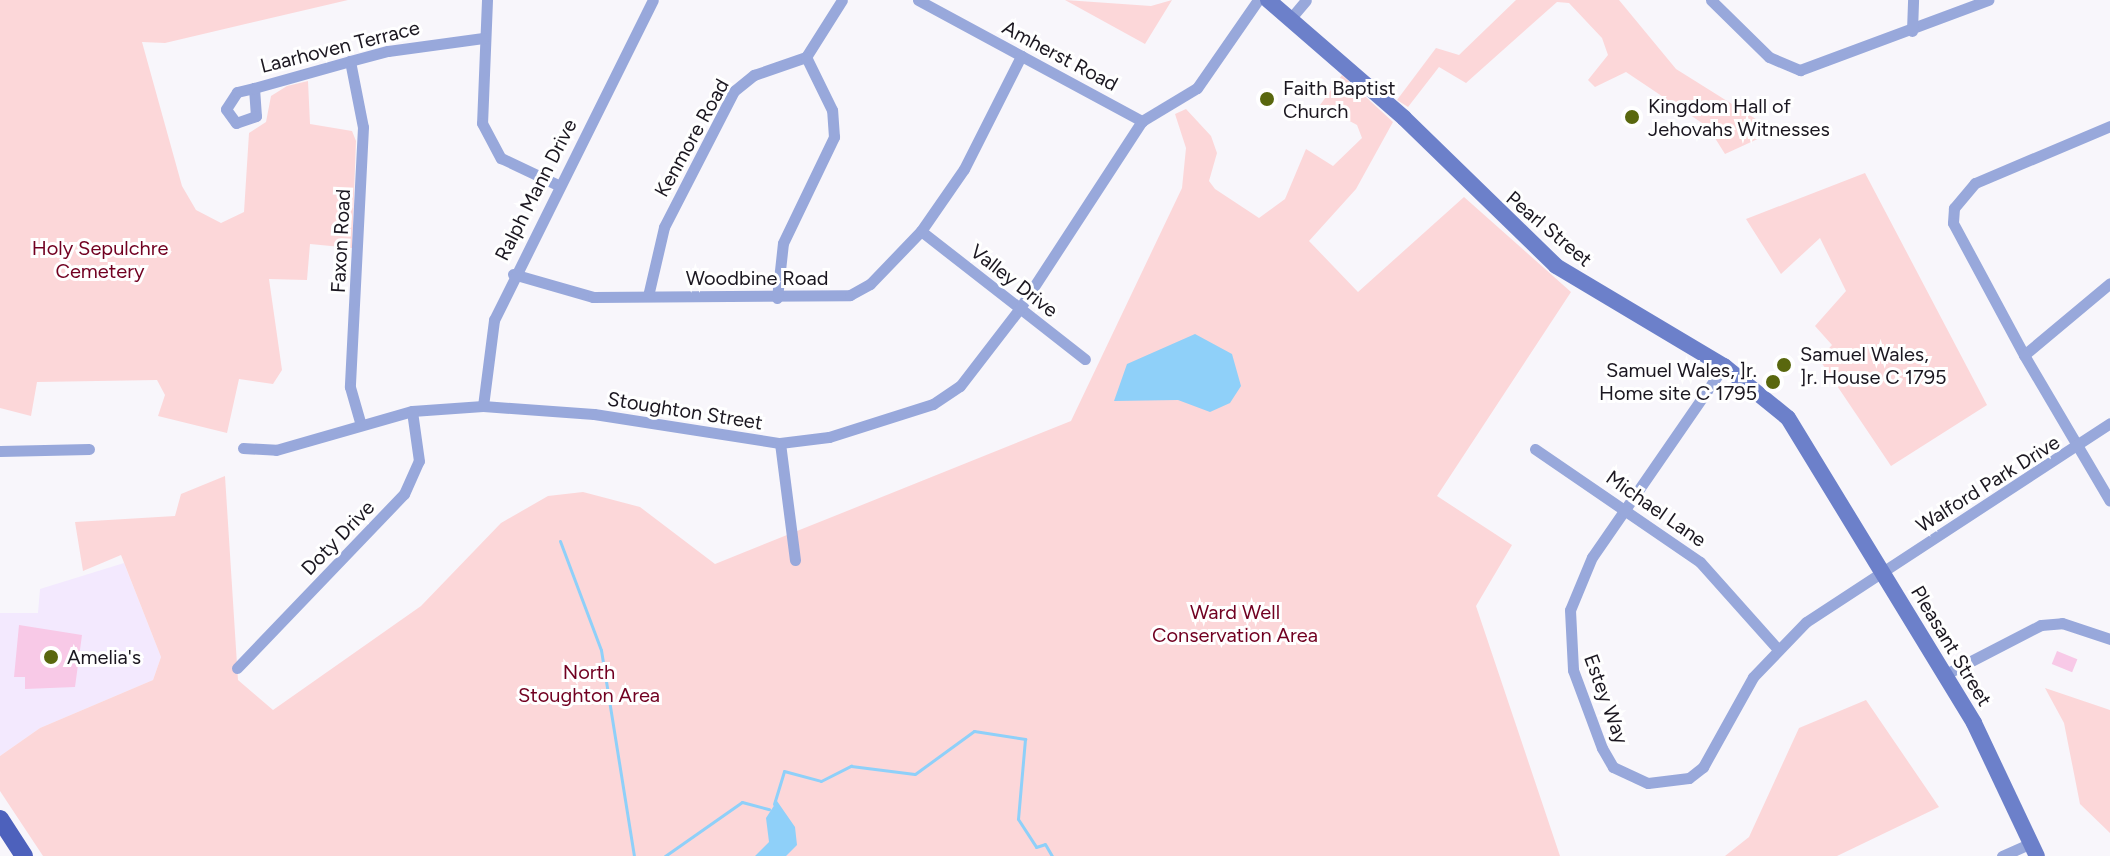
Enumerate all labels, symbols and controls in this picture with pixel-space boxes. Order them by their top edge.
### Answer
street label: Laarhoven Terrace [258,16,422,78]
street label: Amherst Road [998,16,1122,96]
street label: Kenmore Road [650,75,734,201]
place label: Faith Baptist Church [1283,76,1396,123]
marker: Faith Baptist Church [1258,90,1276,108]
place label: Kingdom Hall of Jehovahs Witnesses [1648,94,1830,141]
marker: Kingdom Hall of Jehovahs Witnesses [1623,108,1641,126]
street label: Ralph Mann Drive [490,115,582,265]
street label: Pearl Street [1501,186,1597,272]
street label: Faxon Road [326,188,356,294]
park label: Holy Sepulchre Cemetery [32,236,168,283]
street label: Valley Drive [965,239,1063,323]
street label: Woodbine Road [686,266,828,290]
place label: Samuel Wales, ]r. House C 1795 [1800,342,1946,389]
marker: Samuel Wales, ]r. House C 1795 [1775,356,1793,374]
place label: Samuel Wales, ]r. Home site C 1795 [1599,358,1757,405]
marker: Samuel Wales, ]r. Home site C 1795 [1764,373,1782,391]
street label: Stoughton Street [606,387,764,435]
street label: Walford Park Drive [1912,430,2064,538]
street label: Michael Lane [1601,466,1711,552]
street label: Doty Drive [297,496,379,580]
street label: Pleasant Street [1906,581,1996,711]
park label: Ward Well Conservation Area [1152,600,1318,647]
place label: Amelia's [67,645,141,669]
marker: Amelia's [42,648,60,666]
street label: Estey Way [1579,651,1633,747]
park label: North Stoughton Area [518,660,660,707]

